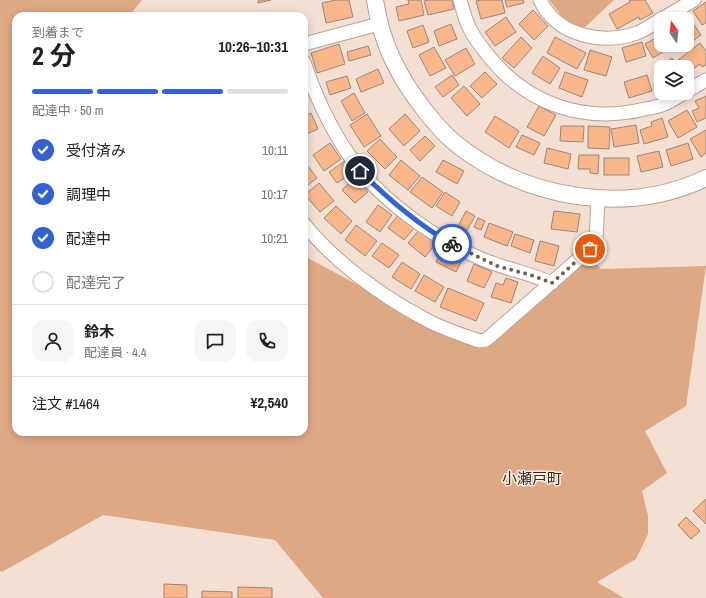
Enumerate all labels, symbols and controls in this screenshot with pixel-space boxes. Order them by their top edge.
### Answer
north arrow [654,12,694,52]
map controls [654,12,694,100]
text: 到着まで [32,24,84,41]
text: 10:26–10:31 [218,36,288,57]
text: 2 分 [32,38,76,73]
button: layers [654,60,694,100]
text: 配達中 · 50 m [32,102,104,119]
icon: check [32,139,54,161]
text: 受付済み [66,140,126,161]
text: 10:11 [262,142,288,159]
pin [343,154,377,188]
icon: home [349,160,371,182]
icon: check [32,183,54,205]
text: 調理中 [66,184,111,205]
text: 10:17 [261,186,288,203]
courier [432,224,472,264]
icon: check [32,227,54,249]
text: 配達中 [66,228,111,249]
text: 10:21 [261,230,288,247]
pin [573,232,607,266]
icon: bike [441,233,463,255]
icon: bag [579,238,601,260]
text: 配達完了 [66,272,126,293]
button: person [32,320,74,362]
button: chat [194,320,236,362]
button: phone [246,320,288,362]
text: 鈴木 [84,321,114,342]
text: 配達員 · 4.4 [84,344,147,361]
text: ¥2,540 [250,392,288,413]
text: 注文 #1464 [32,393,100,414]
district label: 小瀬戸町 [502,468,562,489]

